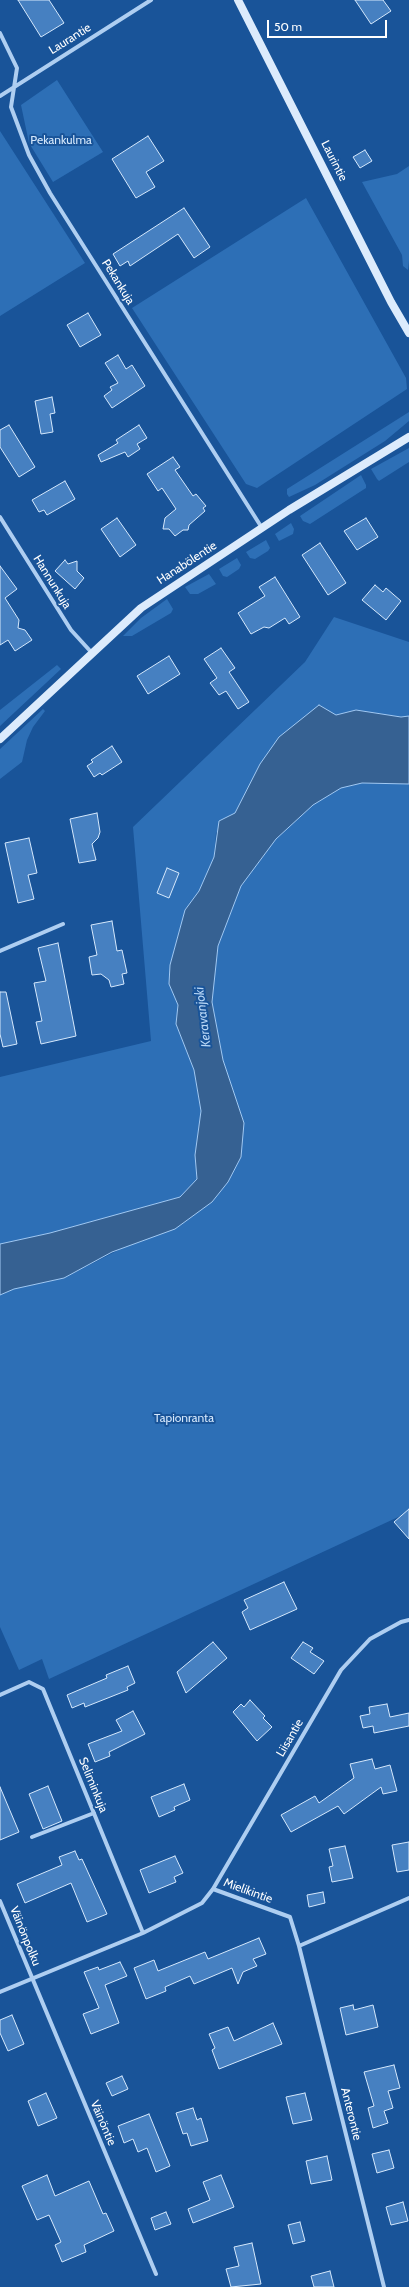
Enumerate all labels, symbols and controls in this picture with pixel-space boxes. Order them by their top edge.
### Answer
scale bar [269,12,389,38]
text: 50 m [274,19,302,34]
street label: Laurantie [46,20,94,58]
park label: Pekankulma [30,133,92,147]
street label: Laurintie [318,138,350,184]
street label: Pekankuja [98,257,138,307]
street label: Hanabölentie [155,538,219,588]
street label: Hannunkuja [30,553,74,611]
water label: Keravanjoki [192,986,214,1048]
park label: Tapionranta [154,1411,214,1425]
street label: Liisantie [273,1717,307,1759]
street label: Seliminkuja [75,1755,111,1815]
street label: Mielikintie [222,1876,274,1906]
street label: Väinönpolku [7,1904,43,1968]
street label: Anterontie [338,2086,364,2142]
street label: Väinöntie [87,2098,119,2148]

